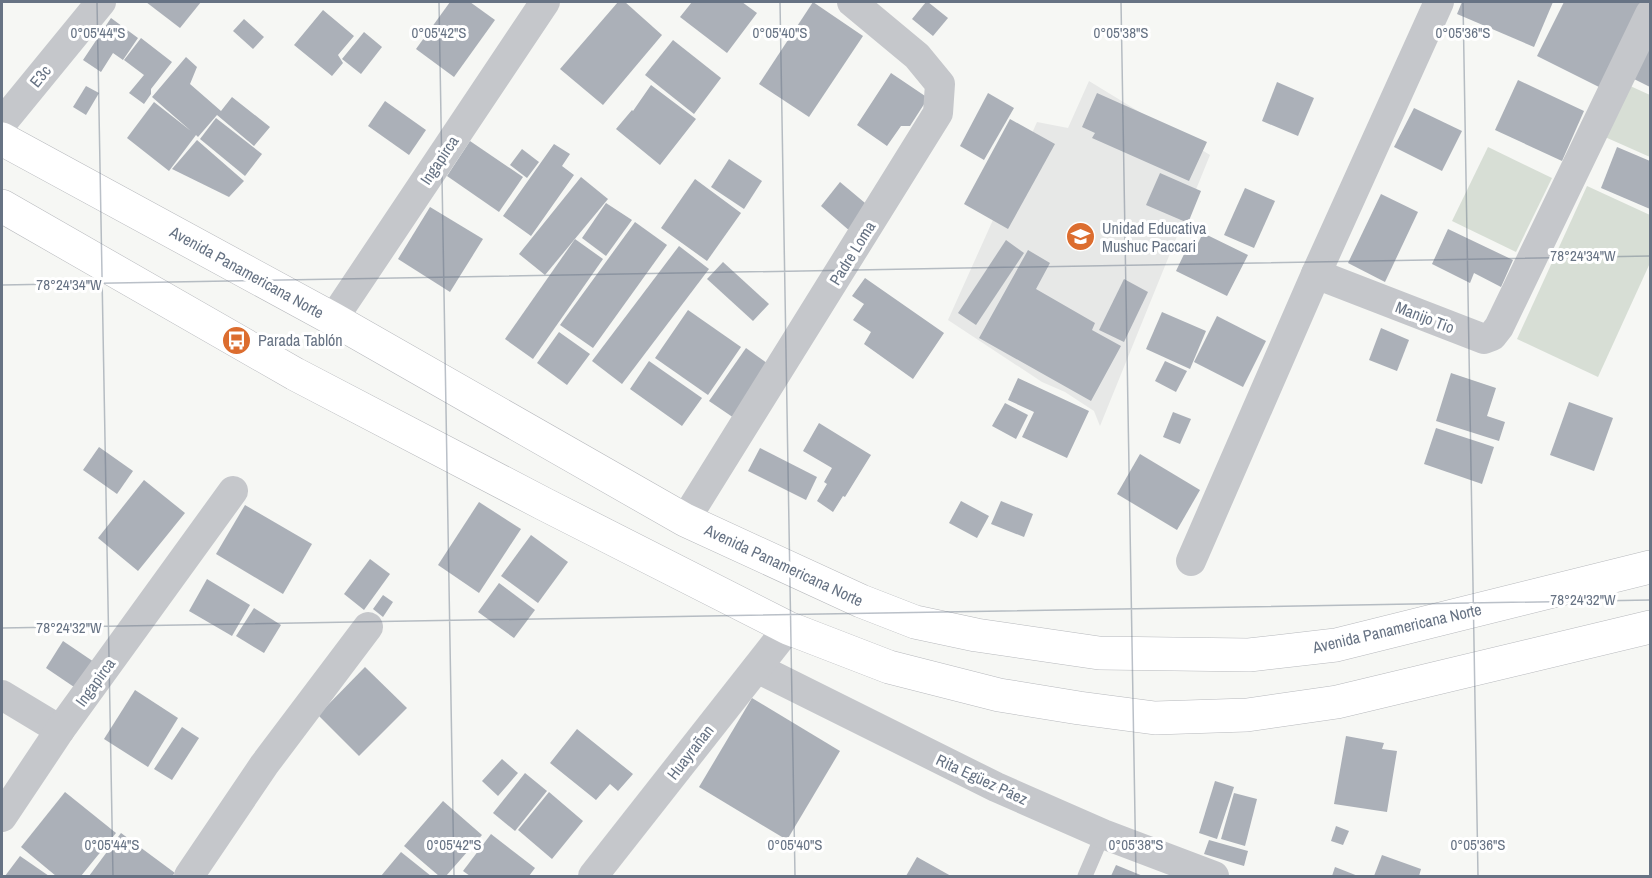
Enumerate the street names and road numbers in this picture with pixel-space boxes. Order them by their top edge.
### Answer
street label: E3c [24,60,56,92]
street label: Ingapirca [415,131,464,189]
street label: Padre Loma [824,216,881,289]
street label: Avenida Panamericana Norte [165,220,328,323]
street label: Manijo Tio [1392,296,1458,338]
street label: Avenida Panamericana Norte [700,518,867,611]
street label: Avenida Panamericana Norte [1309,598,1484,658]
street label: Ingapirca [70,653,120,711]
street label: Huayrañan [662,720,718,784]
street label: Rita Egüez Páez [933,748,1032,810]

